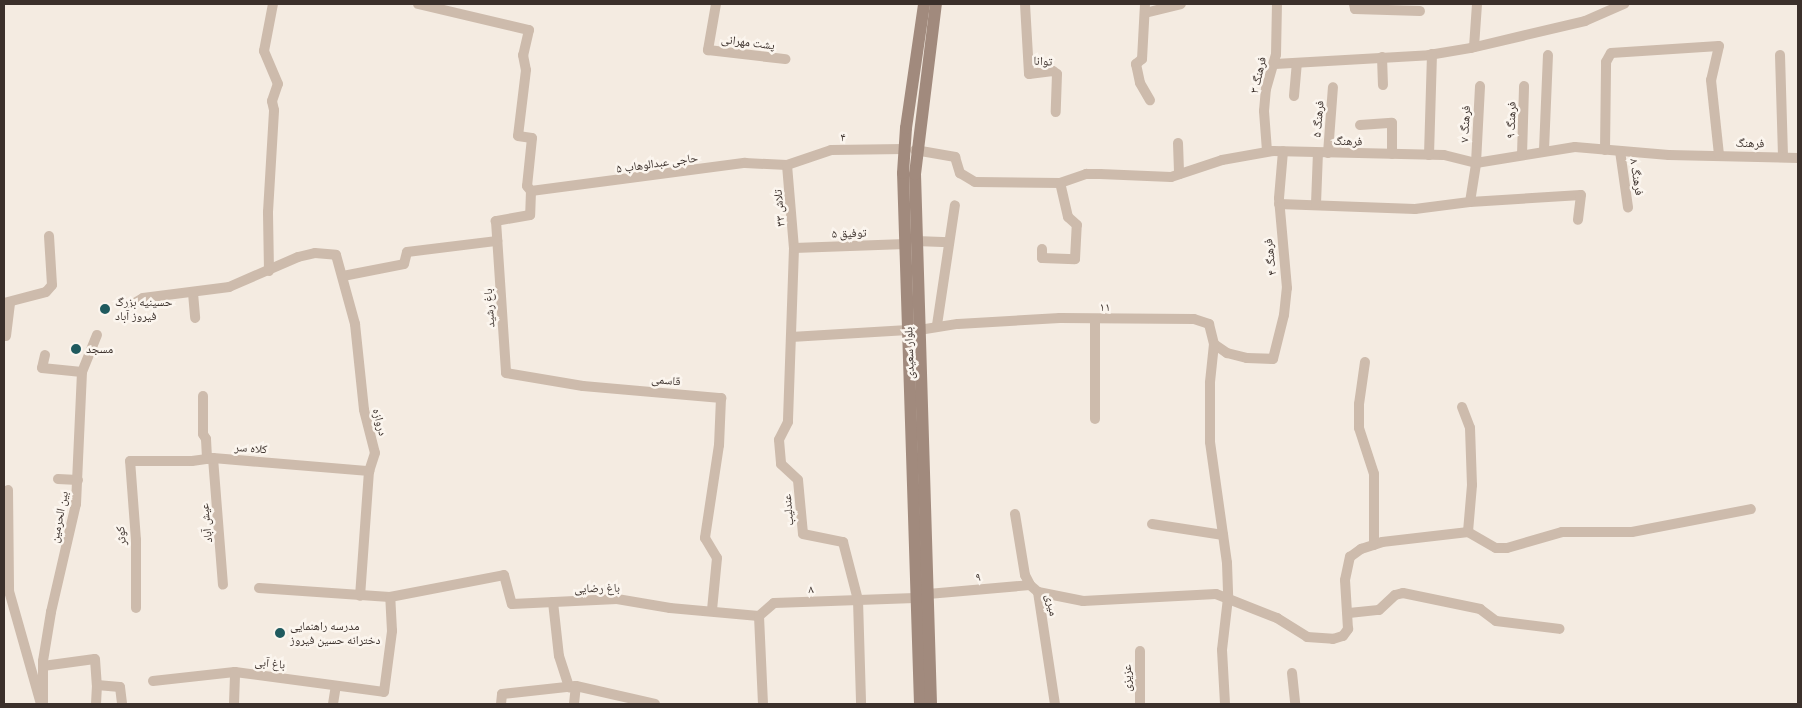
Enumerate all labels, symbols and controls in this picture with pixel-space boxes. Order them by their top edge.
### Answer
street label: پشت مهرانی [720,32,776,52]
street label: توانا [1033,53,1053,69]
street label: فرهنگ ۳ [1247,55,1269,95]
street label: فرهنگ ۵ [1309,100,1327,138]
street label: فرهنگ ۹ [1503,101,1519,139]
street label: فرهنگ ۷ [1457,105,1473,143]
street label: ۴ [840,130,846,144]
street label: فرهنگ [1333,134,1363,148]
street label: فرهنگ [1735,136,1765,150]
street label: حاجی عبدالوهاب ۵ [615,150,699,176]
street label: فرهنگ ۸ [1627,158,1647,196]
street label: تلاش ۳۳ [770,189,788,227]
street label: توفیق ۵ [831,225,867,241]
street label: فرهنگ ۴ [1261,238,1279,276]
street label: باغ رشید [480,288,498,328]
place label: حسینیه بزرگ فیروز آباد [115,295,172,323]
street label: ۱۱ [1100,300,1110,314]
marker: حسینیه بزرگ فیروز آباد [99,303,111,315]
street label: بلوار سعیدی [901,327,917,379]
place label: مسجد [86,342,113,356]
marker: مسجد [70,343,82,355]
street label: قاسمی [651,372,681,388]
street label: دروازه [370,407,390,437]
street label: کلاه سر [234,440,268,456]
street label: بین الحرمین [47,490,71,544]
street label: عندلیب [779,493,797,527]
street label: عیش آباد [197,503,215,543]
street label: کوثر [113,526,129,546]
street label: ۹ [975,570,981,584]
street label: باغ رضایی [574,580,620,596]
street label: ۸ [808,582,814,596]
street label: میری [1043,593,1061,617]
place label: مدرسه راهنمایی دخترانه حسین فیروز [290,619,380,647]
marker: مدرسه راهنمایی دخترانه حسین فیروز [274,627,286,639]
street label: باغ آبی [254,654,286,672]
street label: عزیزی [1120,664,1134,692]

